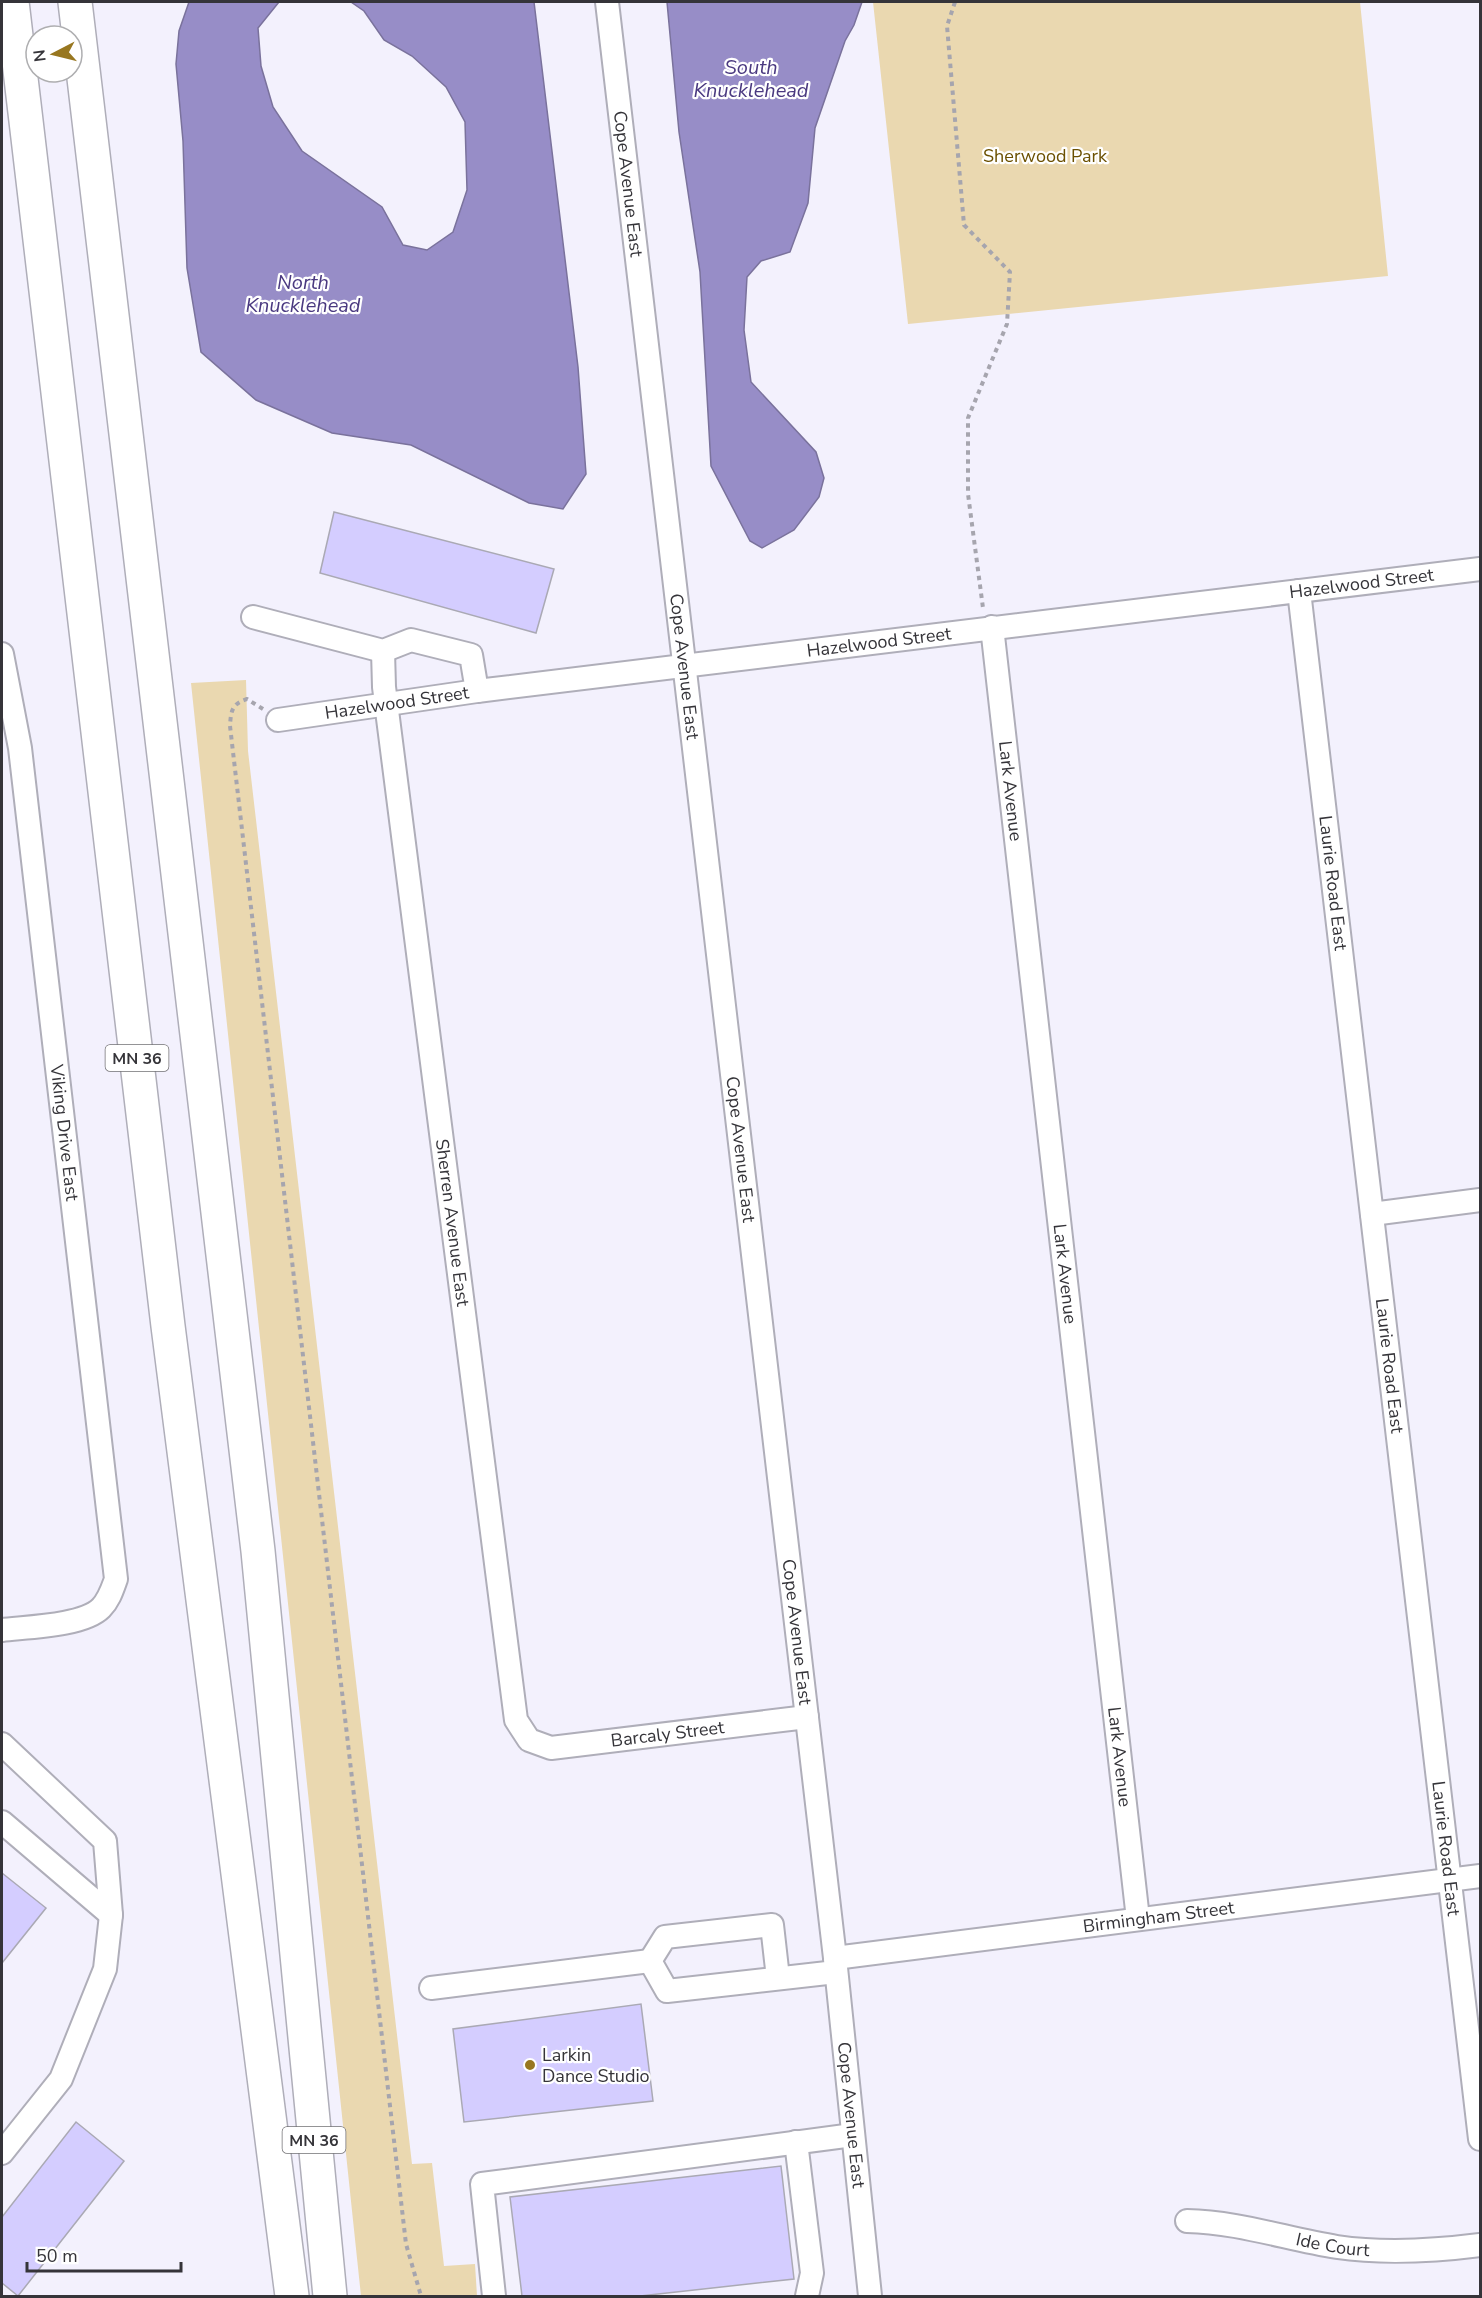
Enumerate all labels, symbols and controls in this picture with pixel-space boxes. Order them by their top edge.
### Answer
north arrow [24,24,84,84]
text: N [28,48,52,63]
water label: South Knucklehead [693,54,809,104]
street label: Cope Avenue East [608,109,649,259]
park label: Sherwood Park [983,144,1108,168]
water label: North Knucklehead [245,269,361,319]
street label: Hazelwood Street [1288,563,1436,604]
street label: Cope Avenue East [664,592,705,742]
street label: Hazelwood Street [805,621,953,663]
street label: Hazelwood Street [323,680,471,725]
street label: Lark Avenue [993,740,1028,842]
street label: Laurie Road East [1313,814,1353,952]
road number: MN 36 [106,1045,168,1071]
street label: Viking Drive East [45,1062,84,1203]
street label: Cope Avenue East [720,1075,761,1224]
street label: Sherren Avenue East [430,1137,475,1309]
street label: Lark Avenue [1048,1222,1083,1325]
street label: Laurie Road East [1370,1297,1409,1435]
street label: Cope Avenue East [777,1558,818,1707]
street label: Lark Avenue [1102,1705,1137,1808]
street label: Barcaly Street [609,1715,726,1753]
street label: Laurie Road East [1426,1780,1466,1918]
street label: Birmingham Street [1081,1895,1236,1938]
street label: Cope Avenue East [832,2041,871,2190]
place label: Larkin Dance Studio [542,2043,650,2088]
marker: Larkin Dance Studio [523,2058,537,2072]
road number: MN 36 [282,2127,346,2153]
street label: Ide Court [1294,2227,1371,2262]
scale bar [27,2235,182,2273]
text: 50 m [36,2244,78,2268]

